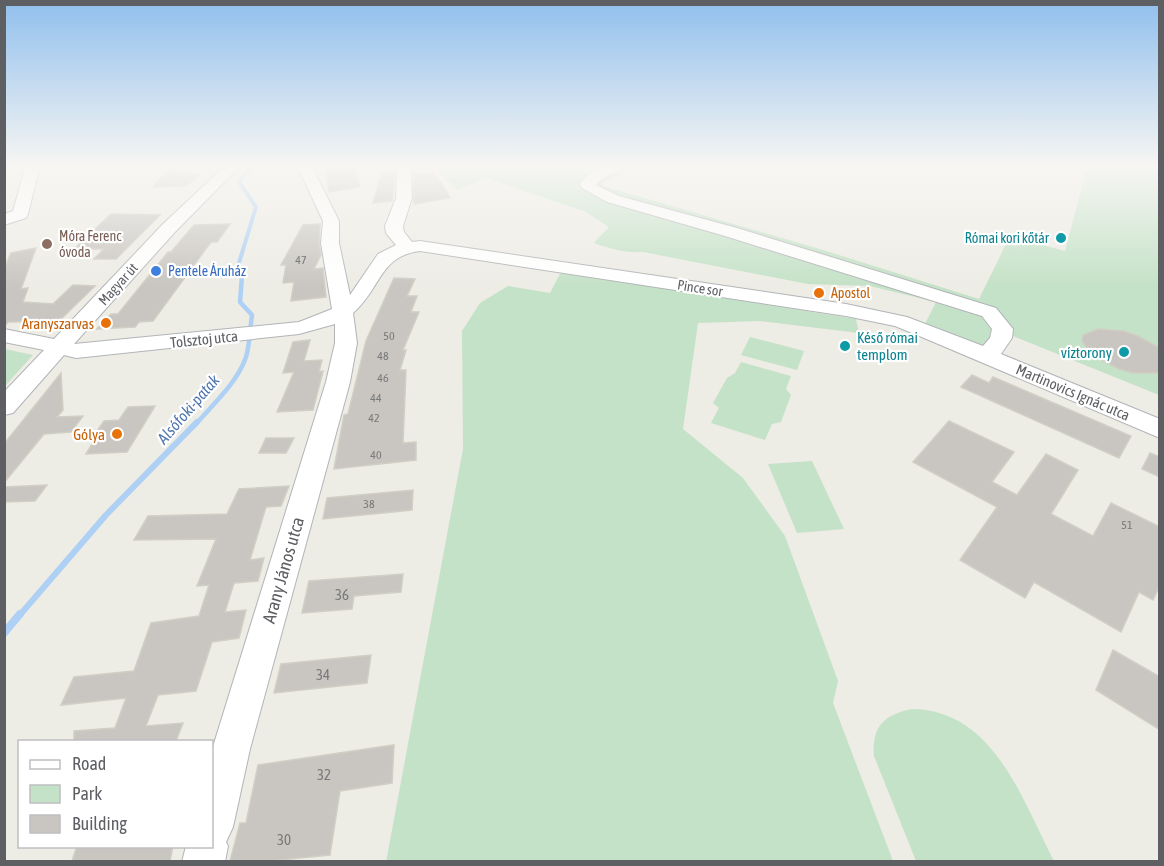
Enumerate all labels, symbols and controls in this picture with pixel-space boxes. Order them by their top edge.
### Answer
place label: Móra Ferenc óvoda [59,228,122,260]
place label: Római kori kőtár [965,230,1050,246]
marker: Római kori kőtár [1054,231,1068,245]
marker: Móra Ferenc óvoda [40,237,54,251]
house number: 47 [295,253,307,267]
street label: Magyar út [95,260,141,308]
place label: Pentele Áruház [168,263,246,279]
marker: Pentele Áruház [149,264,163,278]
street label: Pince sor [676,277,725,300]
place label: Apostol [831,285,870,301]
marker: Apostol [812,286,826,300]
place label: Aranyszarvas [22,315,94,332]
marker: Aranyszarvas [99,316,113,330]
street label: Tolsztoj utca [169,327,239,351]
house number: 50 [383,329,395,343]
place label: Késő római templom [857,329,918,363]
marker: Késő római templom [838,339,852,353]
place label: víztorony [1061,344,1112,361]
marker: víztorony [1117,345,1131,359]
house number: 48 [377,349,389,363]
street label: Martinovics Ignác utca [1014,360,1132,424]
water label: Alsófoki-patak [153,370,224,449]
house number: 46 [377,371,389,385]
house number: 44 [370,391,382,405]
house number: 42 [368,411,380,425]
place label: Gólya [73,426,105,443]
marker: Gólya [110,427,124,441]
house number: 40 [370,448,382,462]
house number: 38 [363,497,375,511]
street label: Arany János utca [258,514,308,626]
house number: 51 [1121,518,1133,532]
house number: 36 [335,586,349,603]
house number: 34 [316,666,330,683]
legend [18,740,213,848]
text: Road [72,753,106,774]
house number: 32 [317,766,331,783]
text: Park [72,783,102,804]
text: Building [72,813,127,834]
house number: 30 [277,831,291,848]

